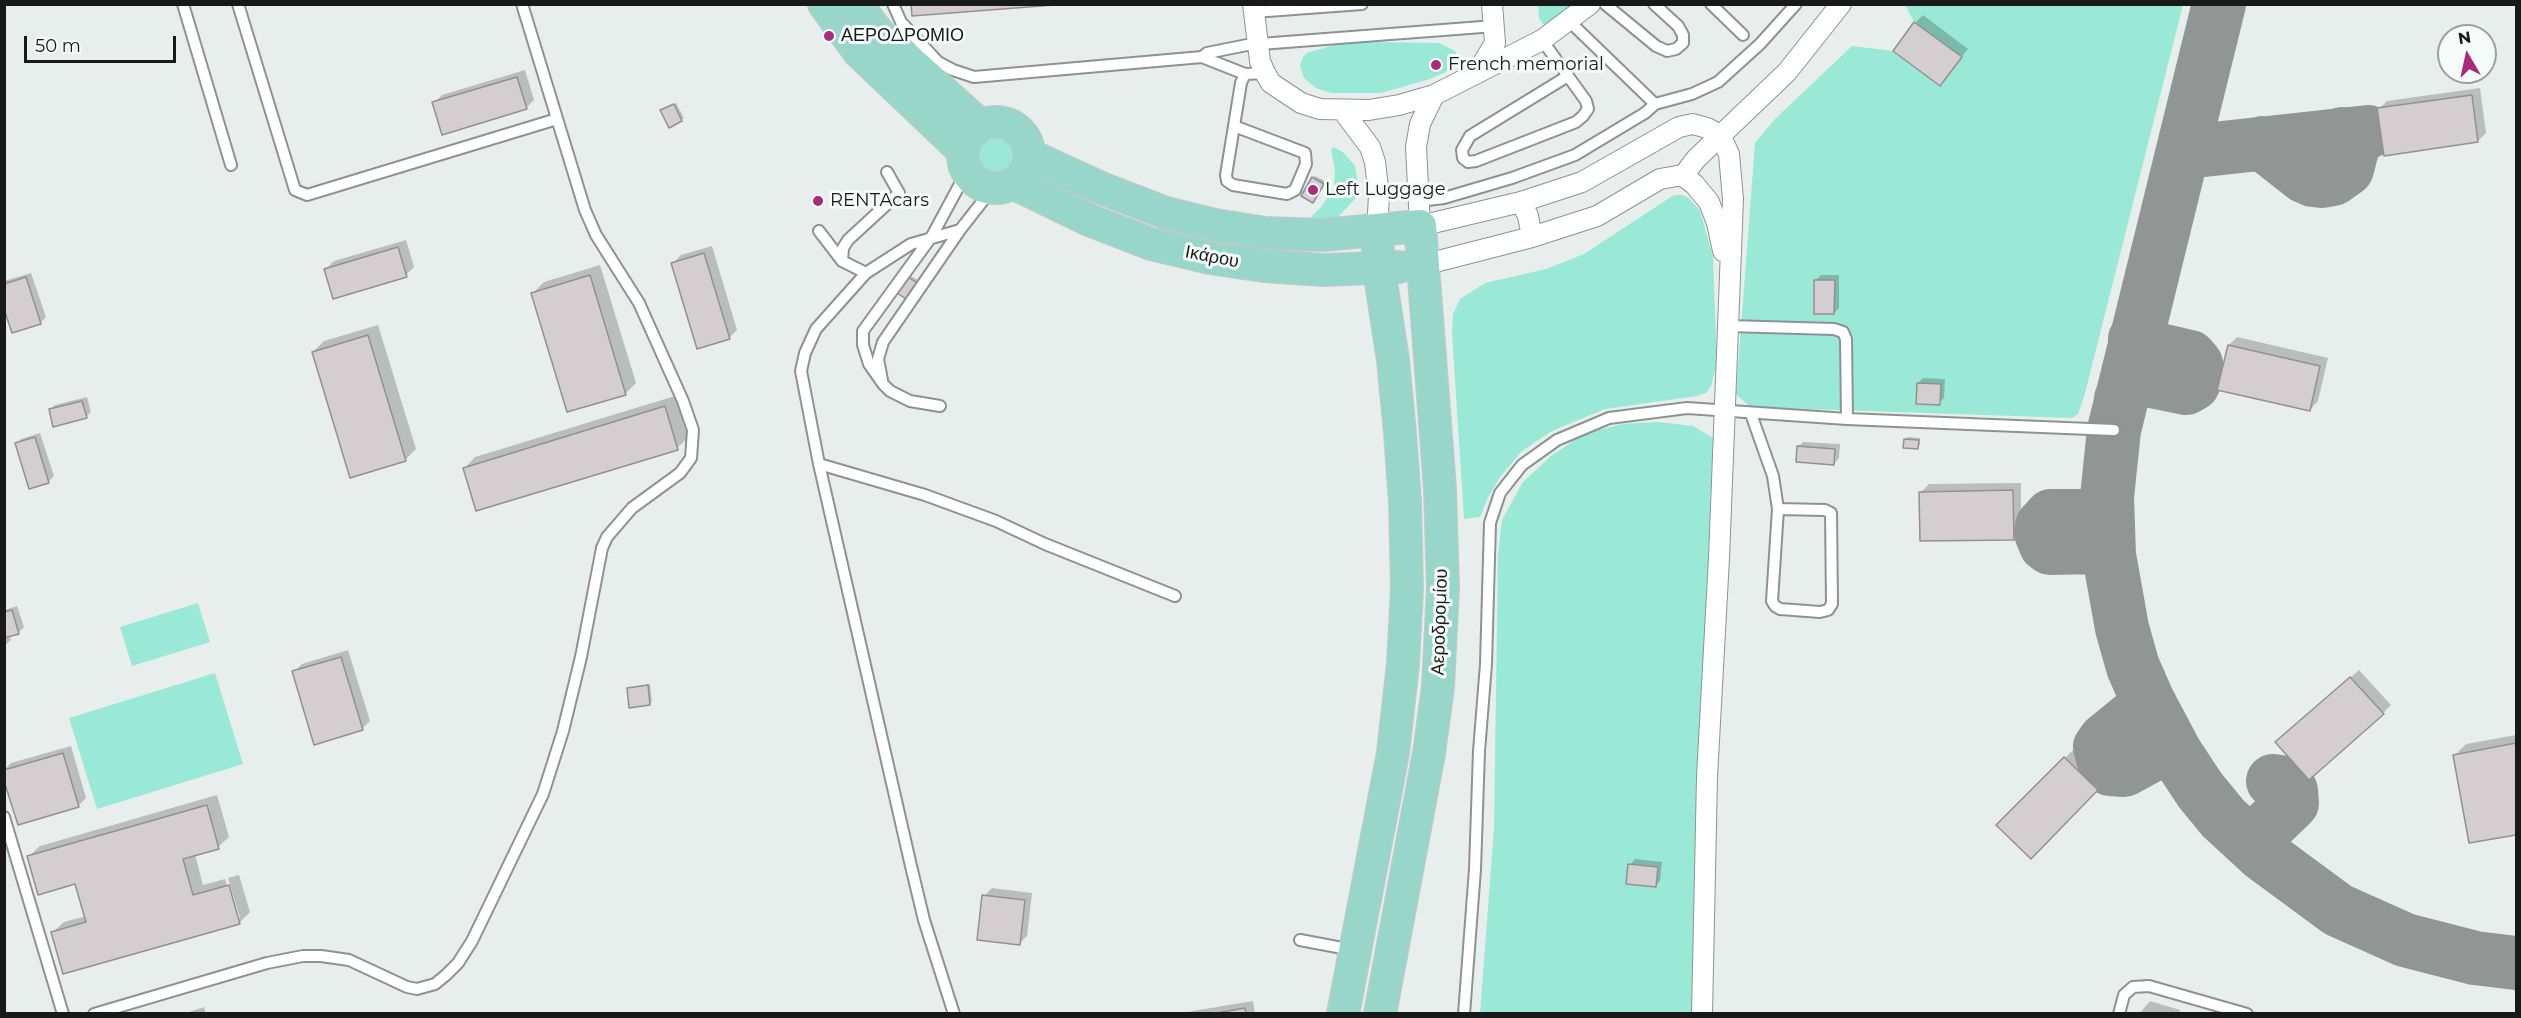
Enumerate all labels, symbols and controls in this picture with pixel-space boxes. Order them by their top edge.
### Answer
scale bar [27,24,178,62]
north arrow [2437,24,2497,84]
place label: ΑΕΡΟΔΡΟΜΙΟ [841,25,964,47]
text: N [2457,27,2472,48]
marker: ΑΕΡΟΔΡΟΜΙΟ [822,29,836,43]
text: 50 m [35,35,81,57]
place label: French memorial [1448,54,1604,76]
marker: French memorial [1429,58,1443,72]
place label: Left Luggage [1325,179,1446,201]
marker: Left Luggage [1306,183,1320,197]
place label: RENTAcars [830,190,929,212]
marker: RENTAcars [811,194,825,208]
street label: Ικάρου [1183,241,1241,273]
street label: Αεροδρομίου [1427,568,1453,676]

